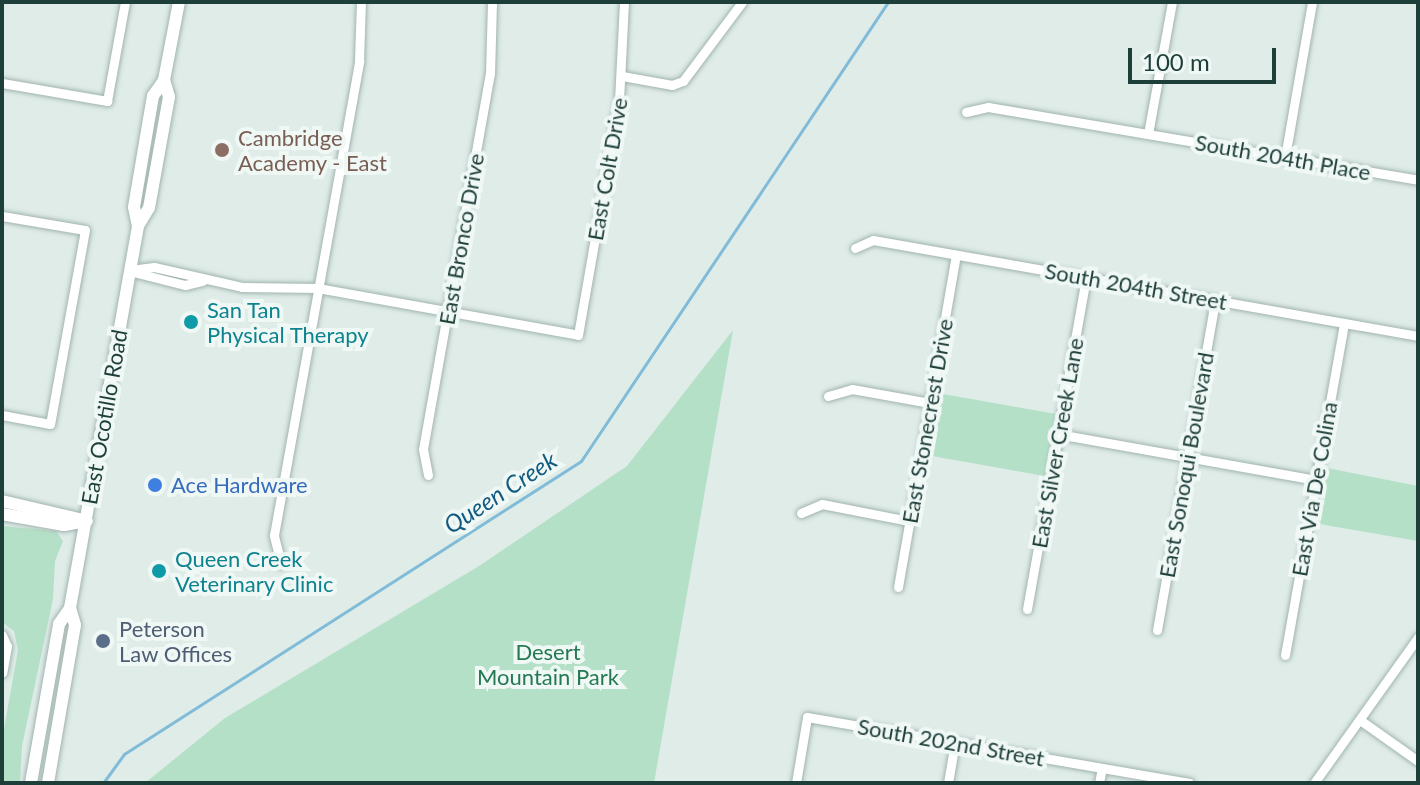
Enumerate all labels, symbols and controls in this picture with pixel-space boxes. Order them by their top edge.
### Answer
scale bar [1132,32,1280,82]
text: 100 m [1142,47,1210,76]
street label: East Colt Drive [581,95,633,243]
place label: Cambridge Academy - East [238,124,387,176]
street label: South 204th Place [1193,129,1373,185]
marker: Cambridge Academy - East [213,141,231,159]
street label: East Bronco Drive [433,151,489,327]
street label: South 204th Street [1043,257,1229,315]
place label: San Tan Physical Therapy [207,296,369,348]
marker: San Tan Physical Therapy [182,313,200,331]
street label: East Stonecrest Drive [896,317,958,525]
street label: East Ocotillo Road [76,327,132,507]
street label: East Silver Creek Lane [1025,336,1089,550]
street label: East Sonoqui Boulevard [1153,350,1219,580]
street label: East Via De Colina [1286,399,1342,579]
water label: Queen Creek [438,445,562,539]
place label: Ace Hardware [171,472,308,498]
marker: Ace Hardware [146,476,164,494]
place label: Queen Creek Veterinary Clinic [175,545,334,596]
marker: Queen Creek Veterinary Clinic [150,562,168,580]
place label: Peterson Law Offices [119,615,233,666]
marker: Peterson Law Offices [94,632,112,650]
park label: Desert Mountain Park [477,638,619,690]
street label: South 202nd Street [856,713,1046,771]

